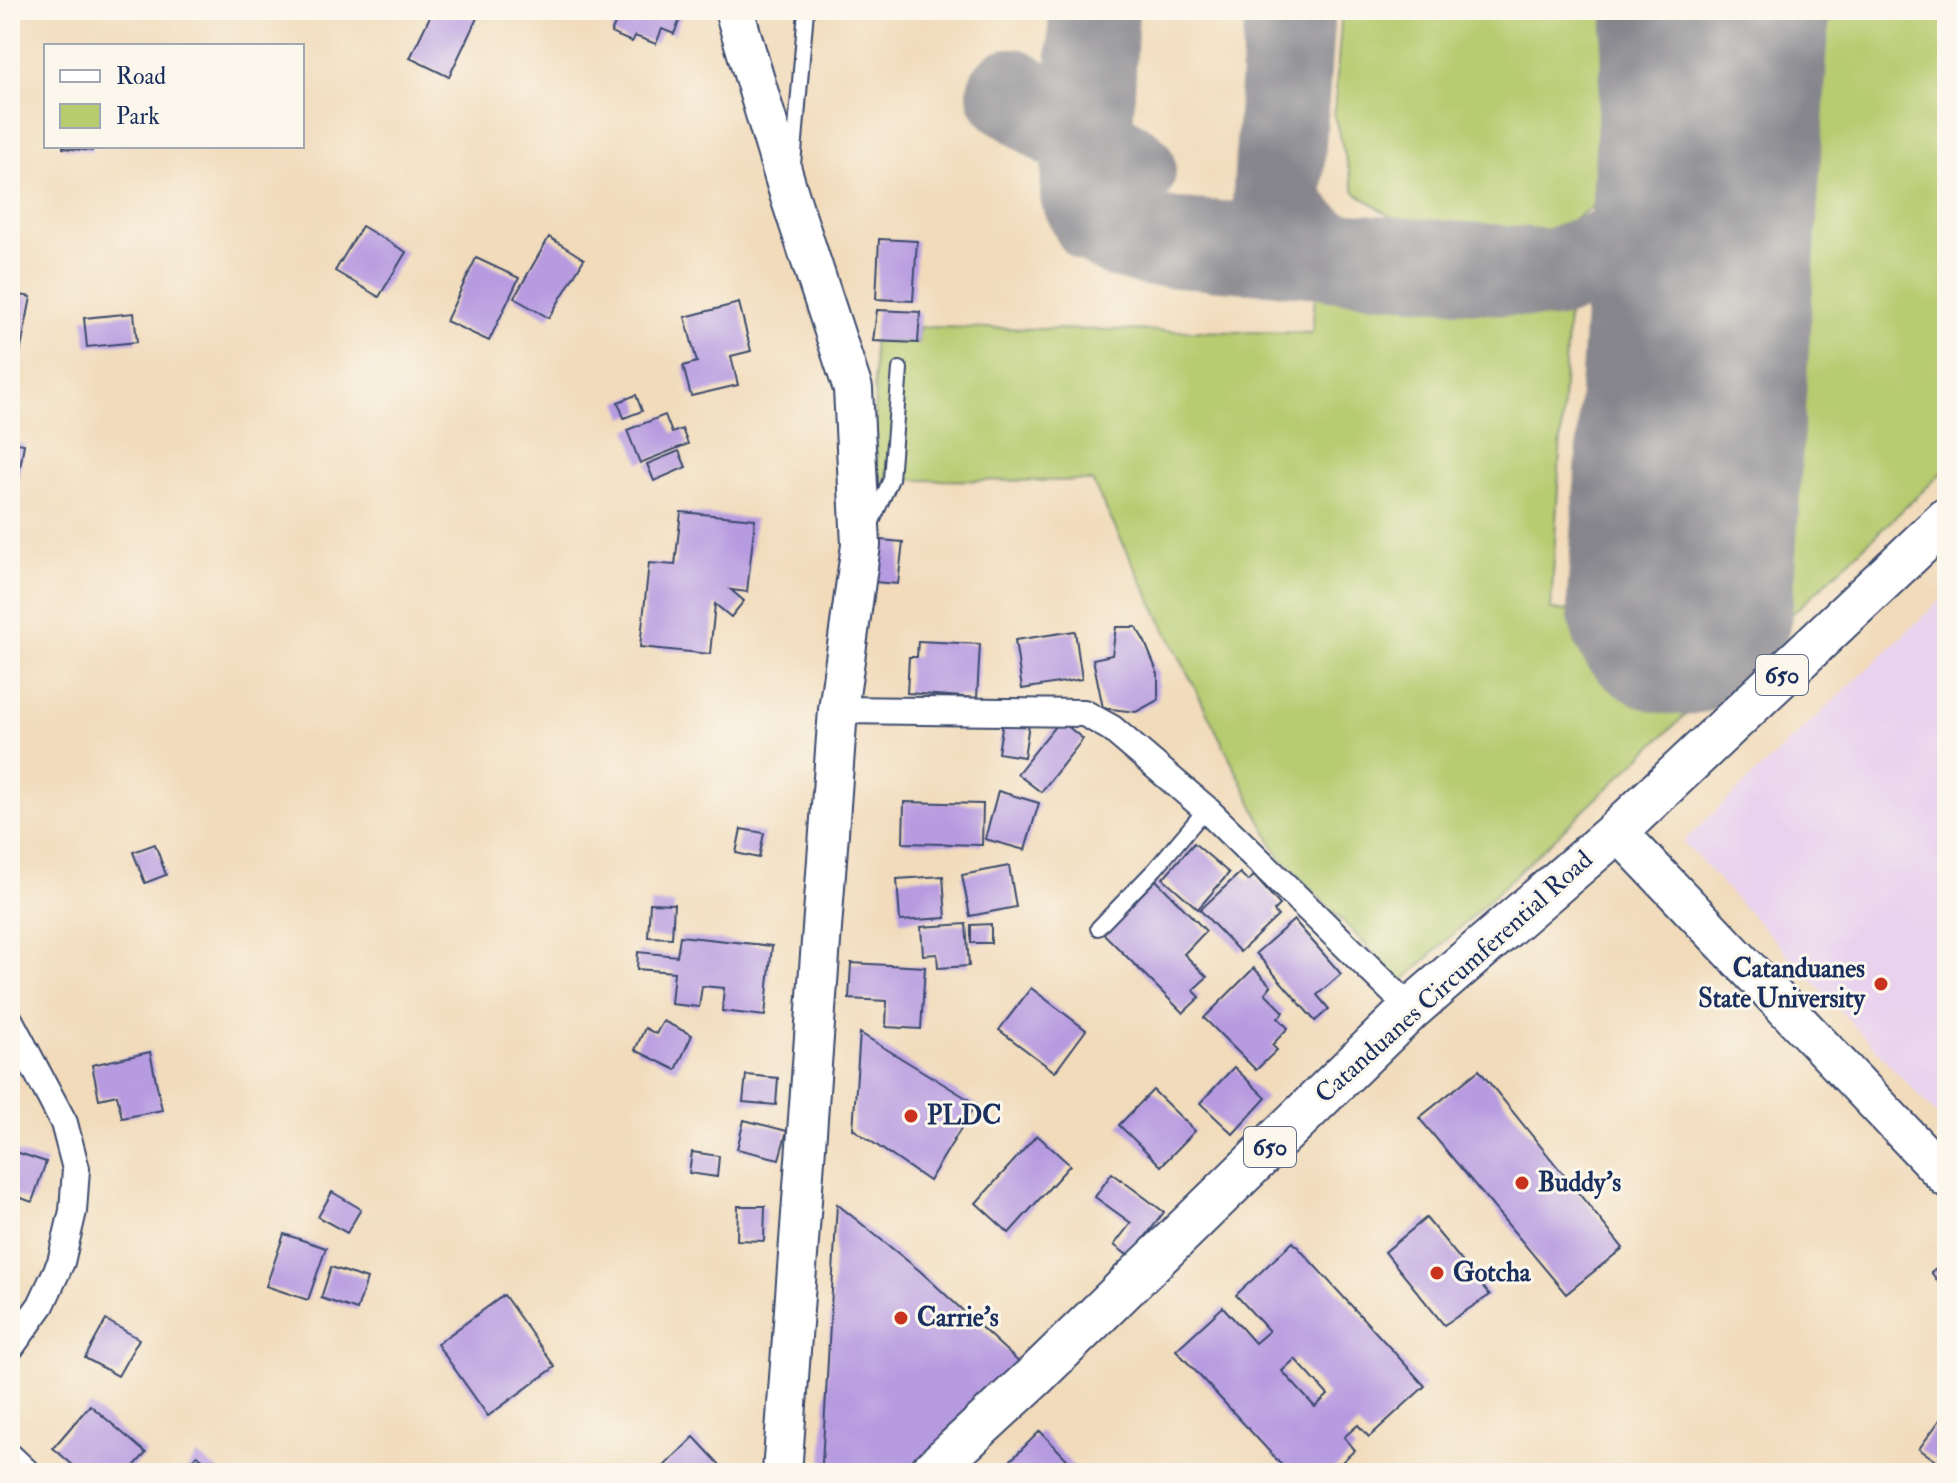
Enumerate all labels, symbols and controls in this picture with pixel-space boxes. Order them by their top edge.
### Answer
legend [44,44,304,148]
text: Road [116,61,166,92]
text: Park [116,101,160,132]
road number: 650 [1756,655,1808,695]
street label: Catanduanes Circumferential Road [1309,844,1600,1110]
place label: Catanduanes State University [1698,953,1867,1016]
marker: Catanduanes State University [1872,975,1890,993]
place label: PLDC [927,1100,1001,1132]
marker: PLDC [902,1107,920,1125]
road number: 650 [1244,1127,1296,1167]
place label: Buddy's [1538,1167,1621,1200]
marker: Buddy's [1513,1174,1531,1192]
place label: Gotcha [1453,1257,1532,1289]
marker: Gotcha [1428,1264,1446,1282]
place label: Carrie's [917,1302,999,1334]
marker: Carrie's [892,1309,910,1327]

